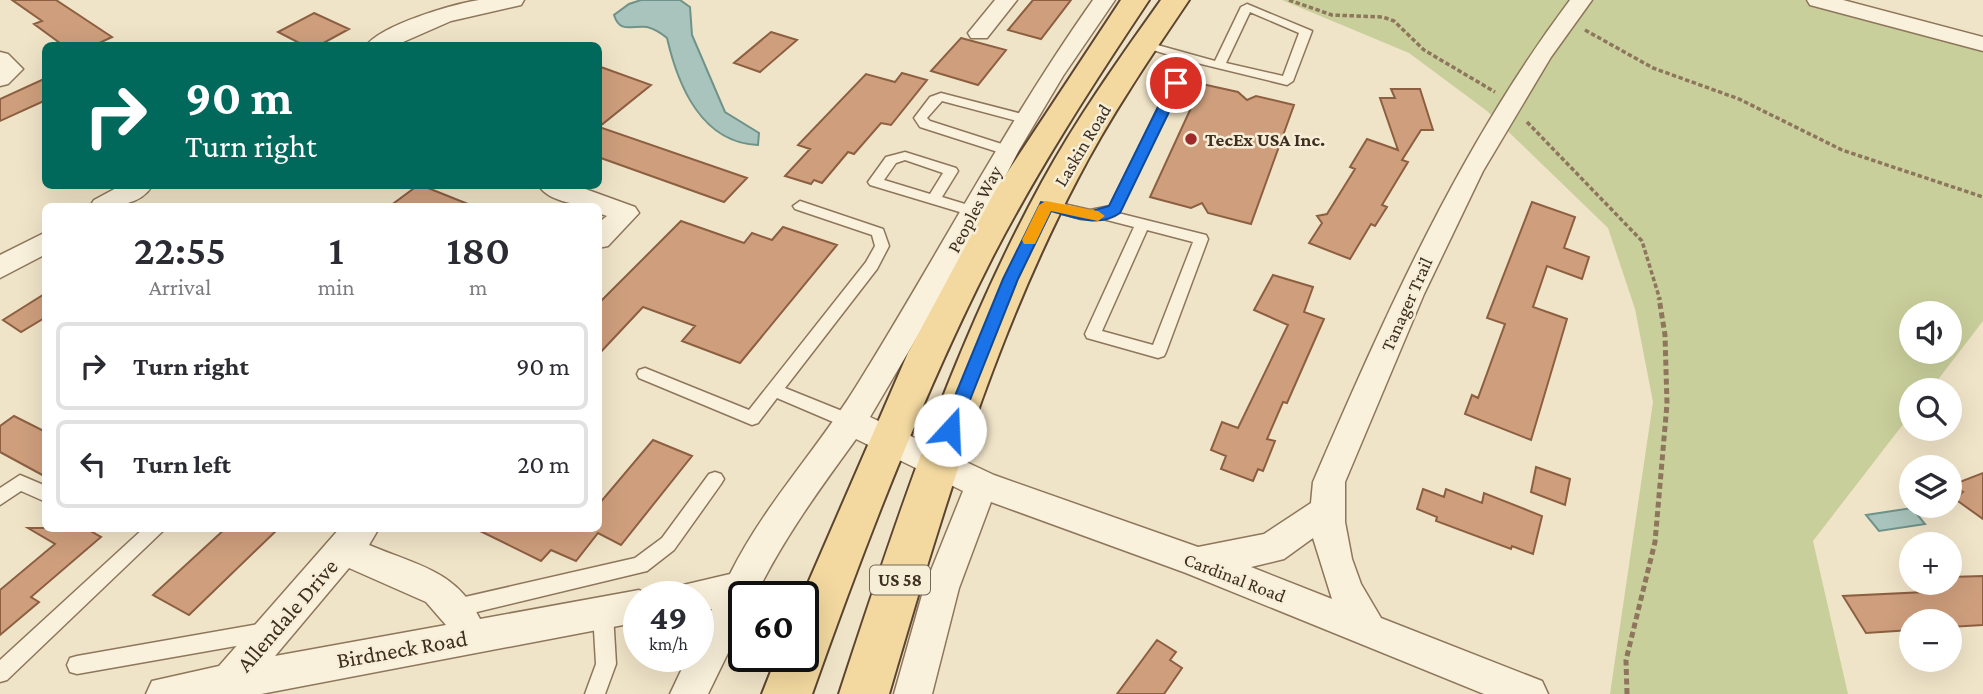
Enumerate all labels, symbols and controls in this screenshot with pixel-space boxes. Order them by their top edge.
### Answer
pin [1146,53,1206,113]
icon: arrive [1157,64,1195,102]
icon: right [70,70,161,161]
text: 90 m [185,70,292,125]
street label: Laskin Road [1050,100,1115,190]
text: Turn right [185,128,317,164]
place label: TecEx USA Inc. [1205,129,1325,150]
marker: TecEx USA Inc. [1183,131,1199,147]
street label: Peoples Way [943,162,1006,256]
text: 22:55 [134,226,226,273]
text: 1 [329,226,344,273]
text: 180 [447,226,510,273]
street label: Tanager Trail [1376,254,1437,354]
text: Arrival [149,274,211,300]
text: min [318,274,355,300]
text: m [469,274,488,300]
map controls [1899,301,1962,672]
button: sound [1899,301,1962,364]
icon: right [74,347,112,385]
text: Turn right [133,352,249,381]
text: 90 m [516,352,570,381]
button: search [1899,378,1962,441]
position arrow [913,393,987,467]
icon: left [74,445,112,483]
text: Turn left [133,450,231,479]
text: 20 m [517,450,570,479]
button: layers [1899,455,1962,518]
button: + [1899,532,1962,595]
street label: Cardinal Road [1181,548,1289,606]
street label: Allendale Drive [231,553,343,677]
road number: US 58 [870,566,930,594]
speed limit sign: 60 [728,581,819,672]
text: 49 [650,598,687,637]
button: − [1899,609,1962,672]
street label: Birdneck Road [335,625,469,673]
text: km/h [649,634,688,654]

